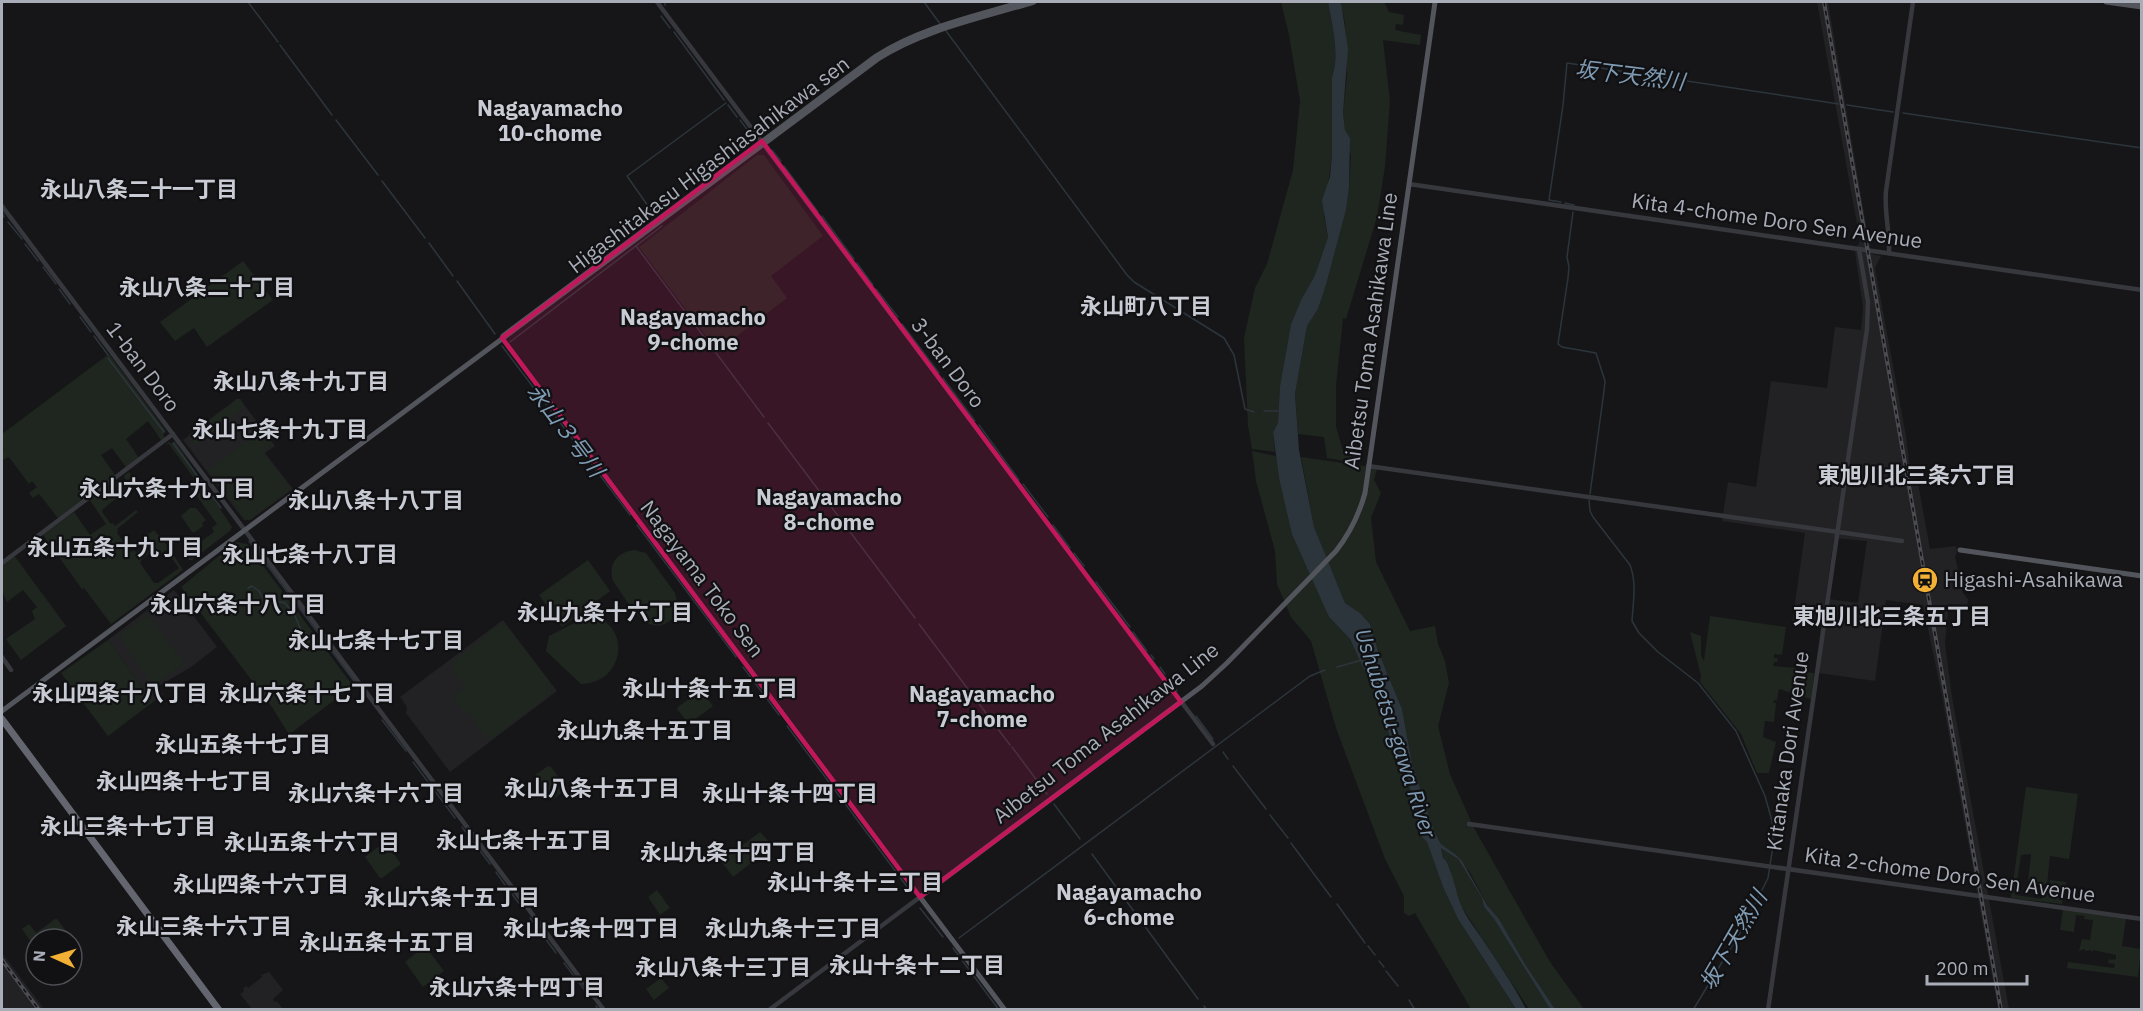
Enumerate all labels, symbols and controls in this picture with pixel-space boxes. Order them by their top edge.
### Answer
street label: Higashitakasu Higashiasahikawa sen [562,49,855,279]
water label: 坂下天然川 [1574,53,1688,96]
district label: Nagayamacho 10-chome [477,93,623,147]
district label: 永山八条二十一丁目 [40,174,238,203]
street label: Kita 4-chome Doro Sen Avenue [1630,186,1924,254]
street label: Aibetsu Toma Asahikawa Line [1337,191,1403,471]
district label: 永山八条二十丁目 [119,272,295,301]
district label: 永山町八丁目 [1080,291,1212,320]
district label: Nagayamacho 9-chome [620,302,766,356]
street label: 3-ban Doro [906,311,992,413]
street label: 1-ban Doro [101,315,187,417]
district label: 永山八条十九丁目 [213,366,389,395]
water label: 永山３号川 [522,377,612,484]
district label: 永山七条十九丁目 [192,414,368,443]
district label: 東旭川北三条六丁目 [1818,460,2016,489]
district label: 永山六条十九丁目 [79,473,255,502]
district label: Nagayamacho 8-chome [756,482,902,536]
district label: 永山八条十八丁目 [288,485,464,514]
street label: Nagayama Toko Sen [635,494,771,663]
district label: 永山五条十九丁目 [27,532,203,561]
district label: 永山七条十八丁目 [222,539,398,568]
station icon: Higashi-Asahikawa [1910,565,1940,595]
place label: Higashi-Asahikawa [1944,565,2123,593]
district label: 永山六条十八丁目 [150,589,326,618]
district label: 永山九条十六丁目 [517,597,693,626]
district label: 東旭川北三条五丁目 [1793,601,1991,630]
water label: Ushubetsu-gawa River [1349,624,1444,842]
district label: 永山七条十七丁目 [288,625,464,654]
street label: Aibetsu Toma Asahikawa Line [987,635,1224,829]
street label: Kitanaka Dori Avenue [1759,649,1815,852]
district label: 永山十条十五丁目 [622,673,798,702]
district label: 永山四条十八丁目 [32,678,208,707]
district label: 永山六条十七丁目 [219,678,395,707]
district label: Nagayamacho 7-chome [909,679,1055,733]
district label: 永山九条十五丁目 [557,715,733,744]
district label: 永山五条十七丁目 [155,729,331,758]
district label: 永山四条十七丁目 [96,766,272,795]
district label: 永山八条十五丁目 [504,773,680,802]
district label: 永山六条十六丁目 [288,778,464,807]
district label: 永山十条十四丁目 [702,778,878,807]
district label: 永山三条十七丁目 [40,811,216,840]
district label: 永山七条十五丁目 [436,825,612,854]
district label: 永山五条十六丁目 [224,827,400,856]
district label: 永山九条十四丁目 [640,837,816,866]
street label: Kita 2-chome Doro Sen Avenue [1803,840,2097,908]
district label: 永山十条十三丁目 [767,867,943,896]
district label: 永山四条十六丁目 [173,869,349,898]
district label: Nagayamacho 6-chome [1056,877,1202,931]
district label: 永山六条十五丁目 [364,882,540,911]
water label: 坂下天然川 [1693,883,1774,995]
district label: 永山三条十六丁目 [116,911,292,940]
district label: 永山七条十四丁目 [503,913,679,942]
district label: 永山九条十三丁目 [705,913,881,942]
north arrow [24,927,84,987]
district label: 永山五条十五丁目 [299,927,475,956]
scale bar [1927,948,2028,986]
text: N [29,949,49,962]
district label: 永山十条十二丁目 [829,950,1005,979]
district label: 永山八条十三丁目 [635,952,811,981]
text: 200 m [1936,957,1988,980]
district label: 永山六条十四丁目 [429,972,605,1001]

